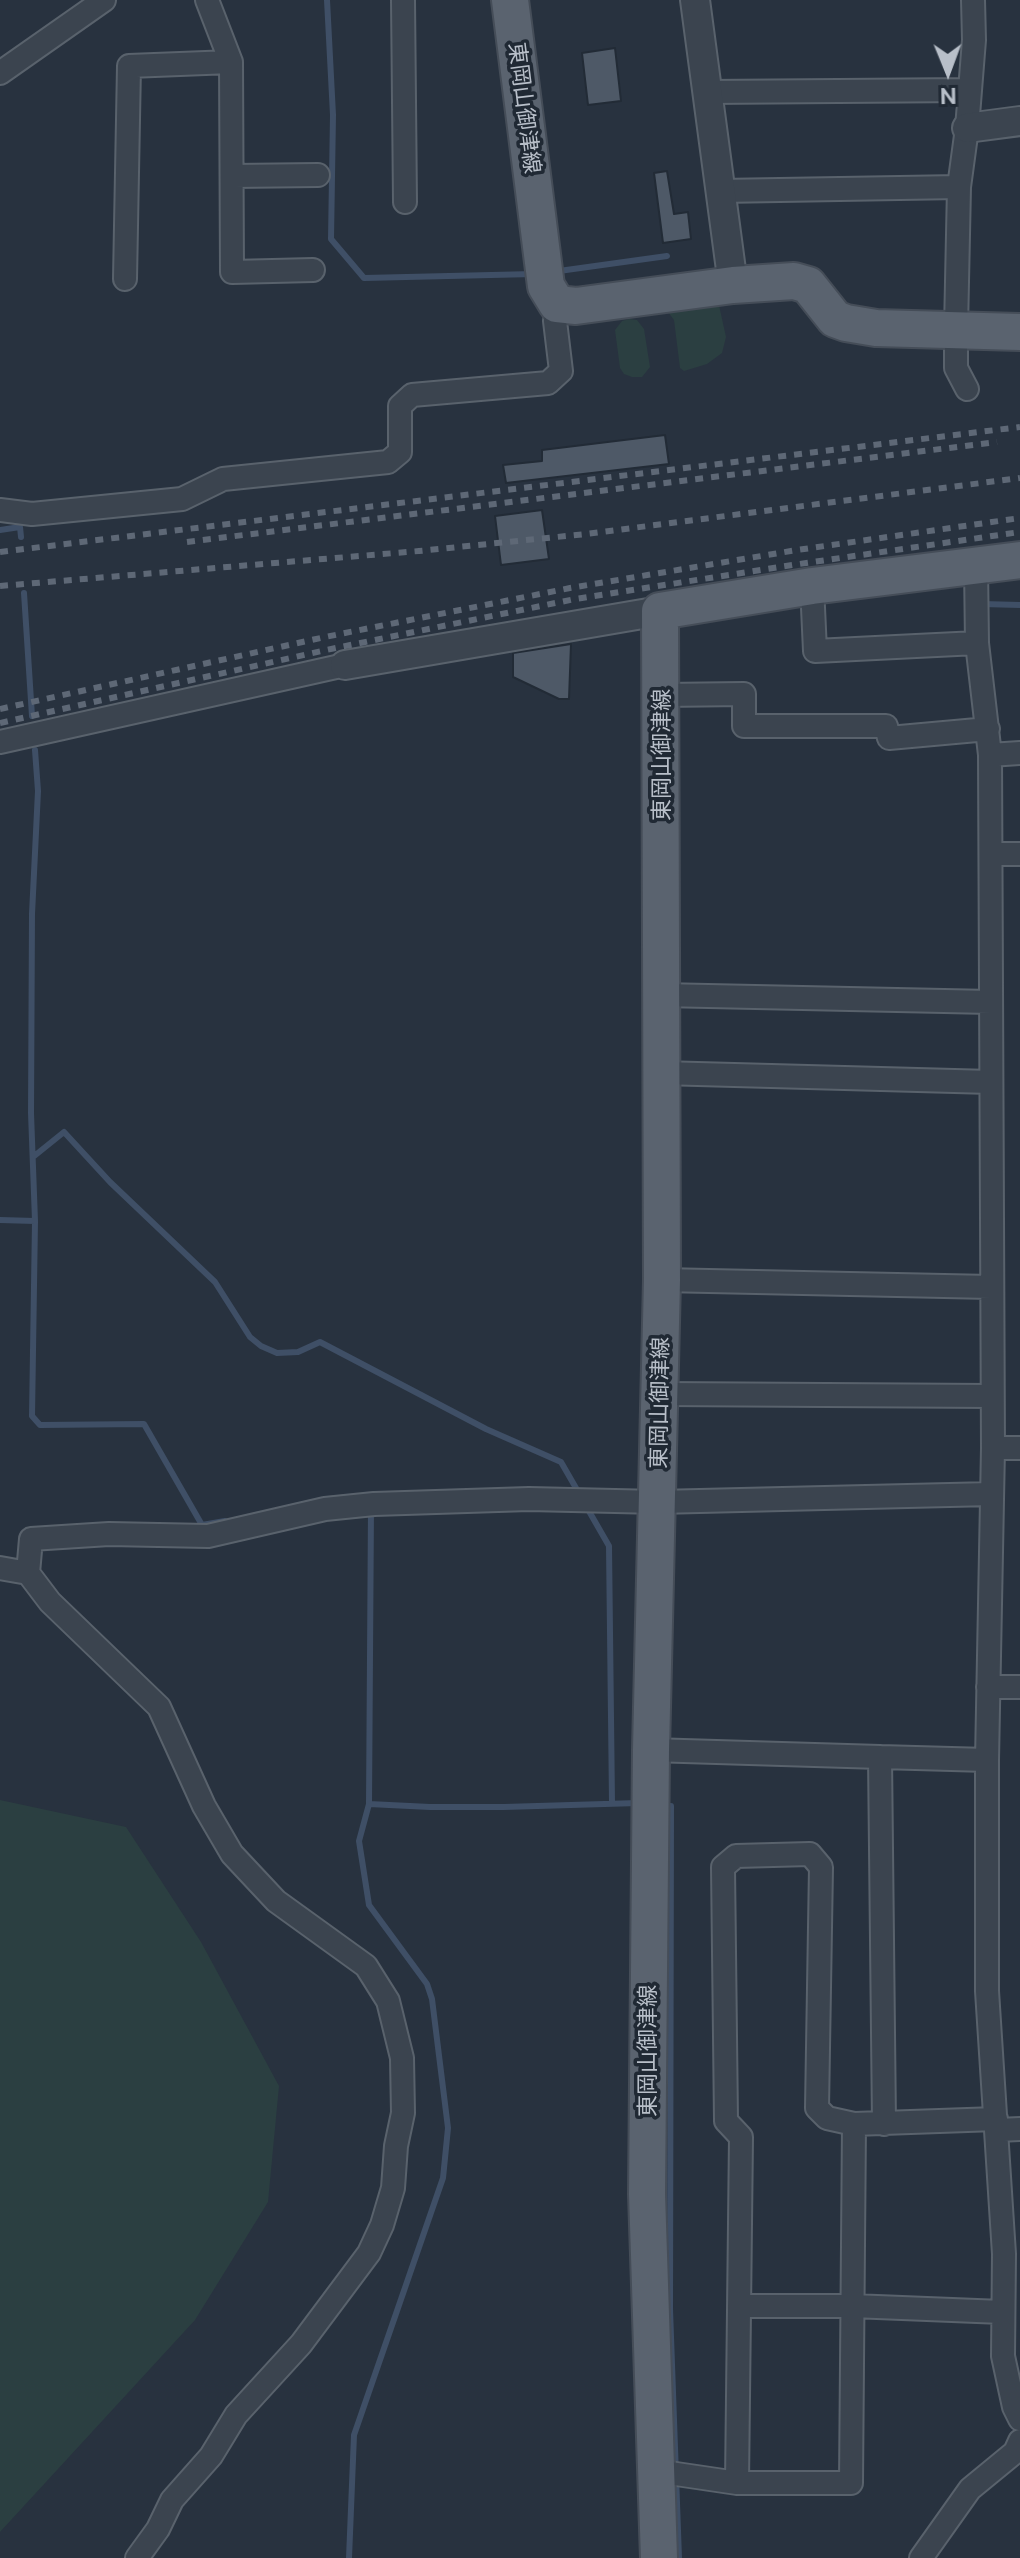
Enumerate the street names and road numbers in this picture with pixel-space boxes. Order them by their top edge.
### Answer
street label: 東岡山御津線 [503,41,545,175]
street label: 東岡山御津線 [649,689,675,821]
street label: 東岡山御津線 [646,1337,674,1469]
street label: 東岡山御津線 [635,1985,661,2117]

